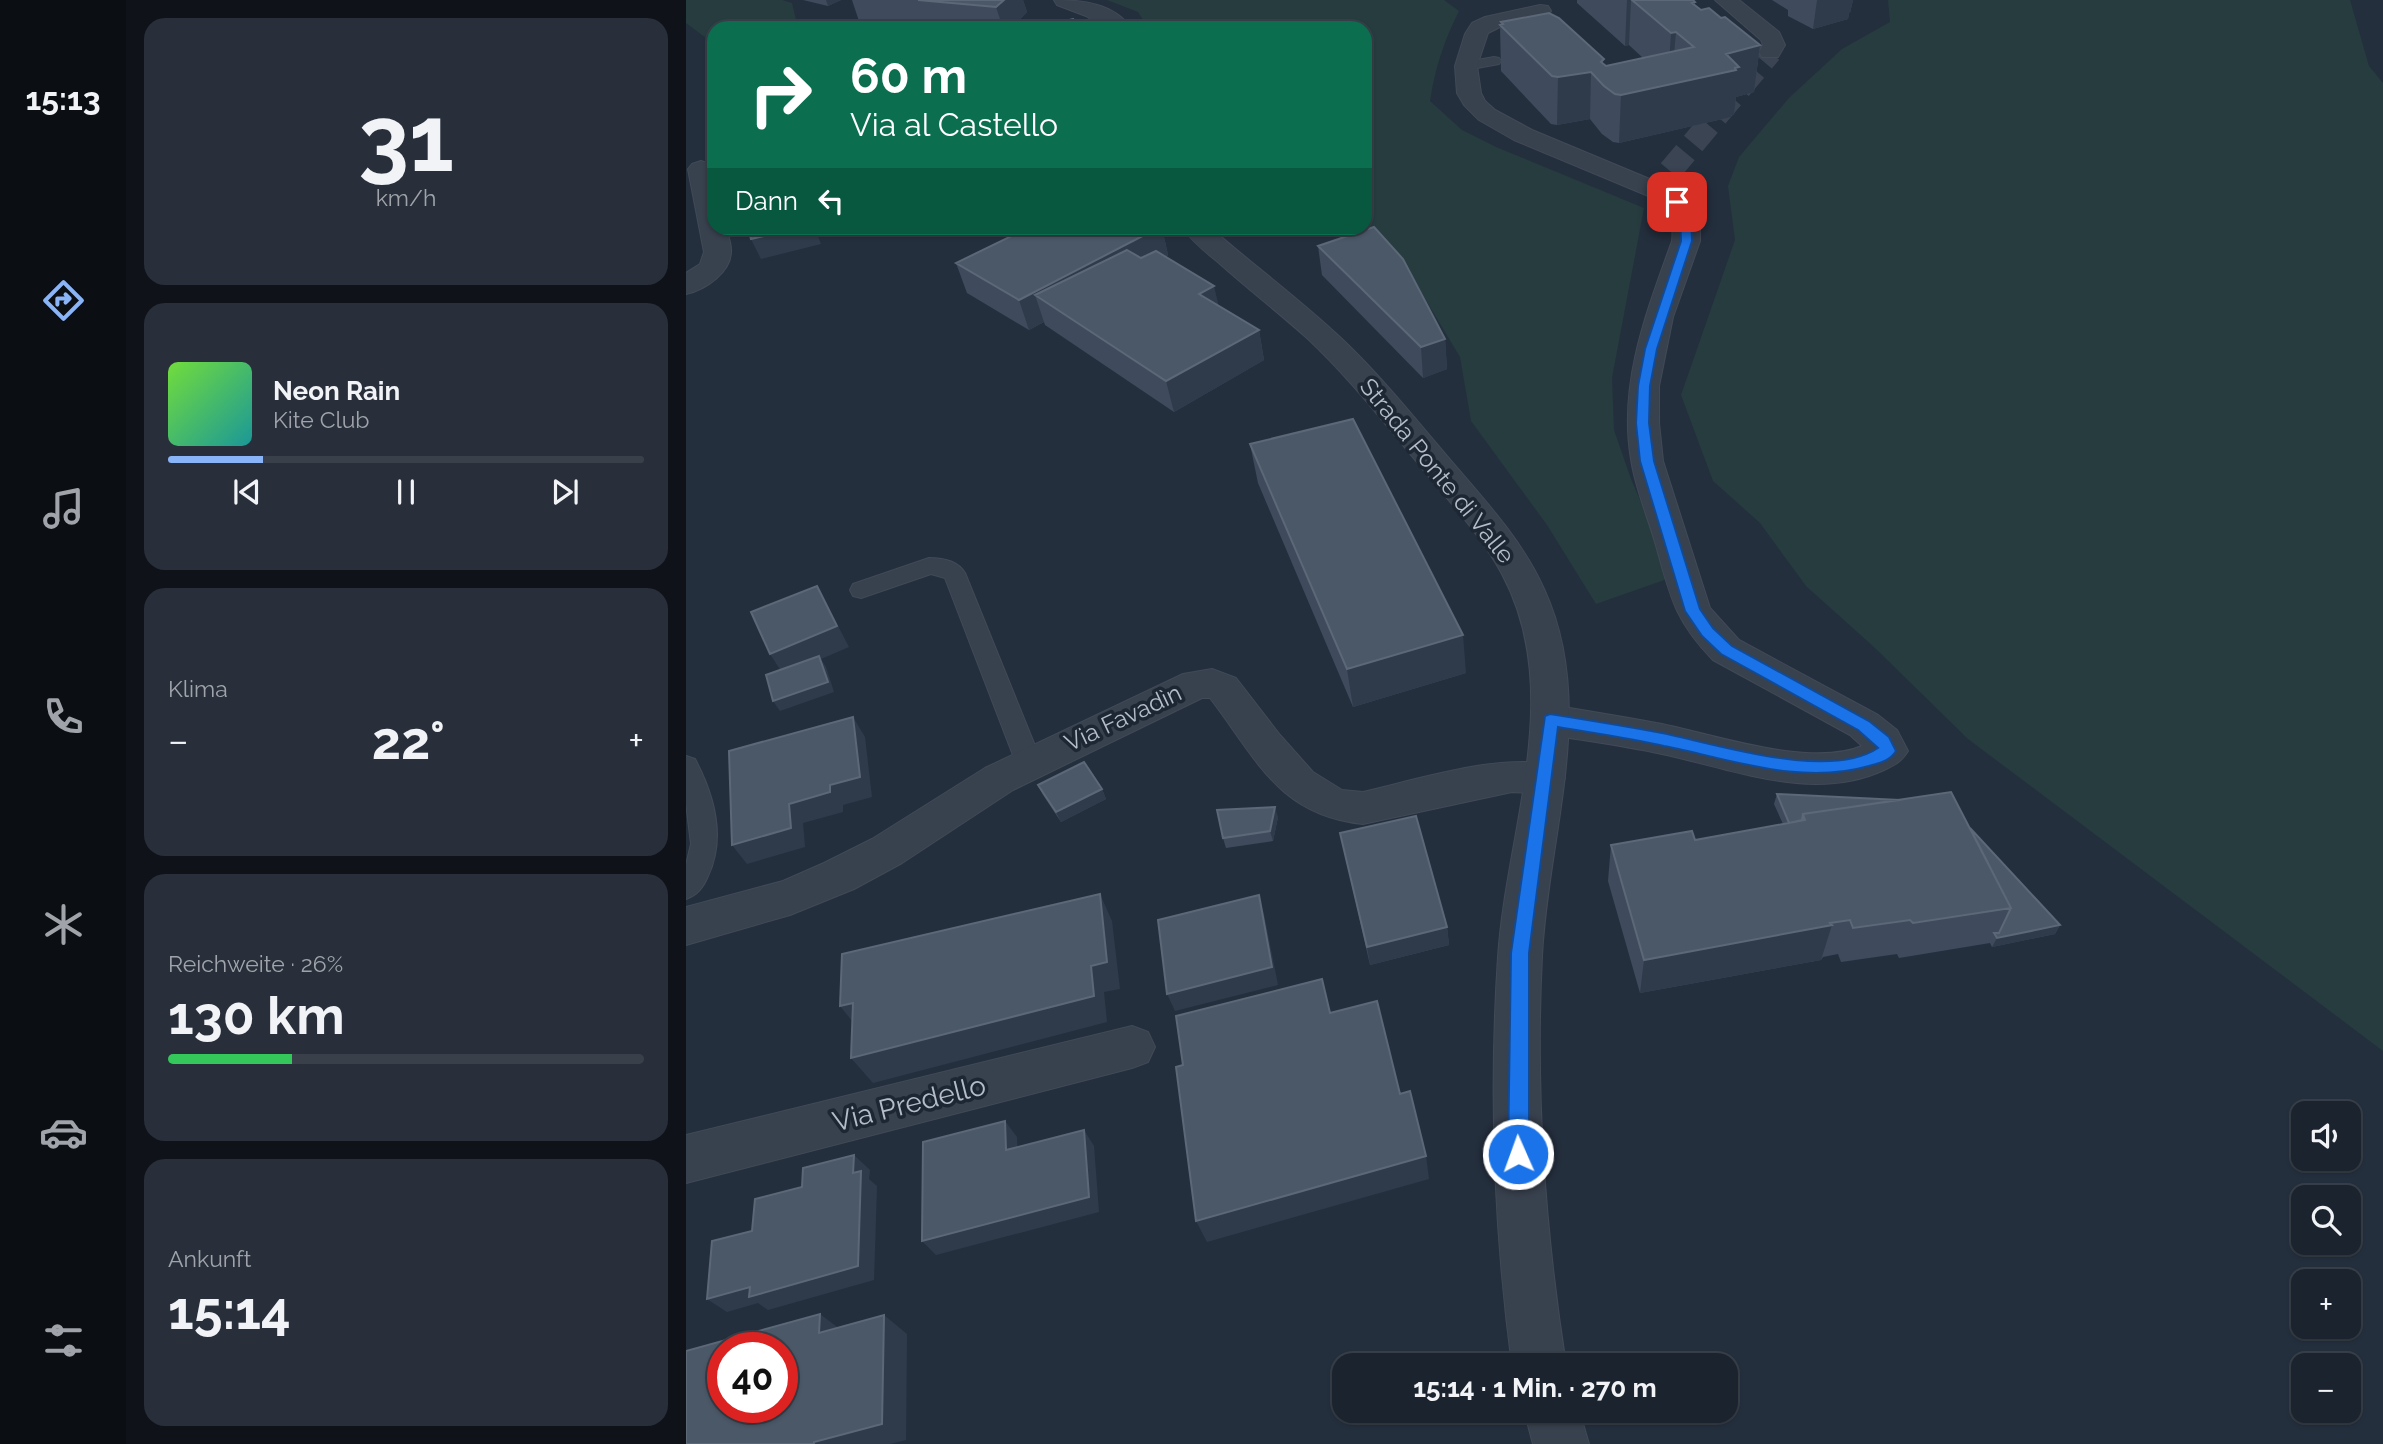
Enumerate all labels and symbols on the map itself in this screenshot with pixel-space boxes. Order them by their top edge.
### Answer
pin [1647,172,1707,232]
street label: Strada Ponte di Valle [1354,372,1521,569]
street label: Via Favadìn [1060,678,1186,757]
street label: Via Predello [829,1069,989,1138]
position arrow [1481,1117,1555,1191]
speed limit sign: 40 [707,1332,798,1423]

